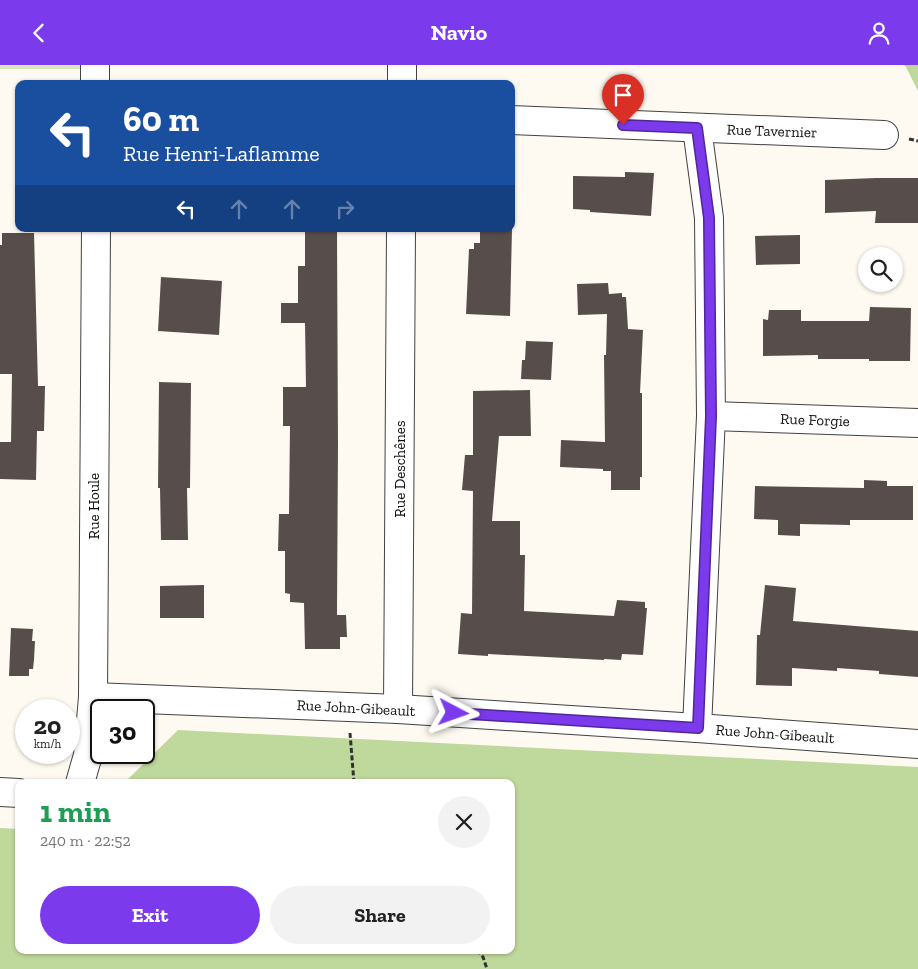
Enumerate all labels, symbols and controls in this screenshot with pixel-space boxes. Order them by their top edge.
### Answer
icon: back [25,19,53,47]
text: Navio [431,19,487,46]
icon: person [865,19,893,47]
pin [602,74,644,125]
icon: arrive [609,81,637,109]
text: 60 m [123,98,199,140]
icon: left [40,100,105,165]
street label: Rue Tavernier [726,120,818,142]
text: Rue Henri-Laflamme [123,140,320,167]
icon: left [172,195,200,223]
icon: ahead [225,195,253,223]
icon: ahead [278,195,306,223]
icon: right [331,195,359,223]
map controls [858,247,903,292]
button: search [858,247,903,292]
street label: Rue Forgie [780,410,850,430]
street label: Rue Deschênes [391,421,409,517]
street label: Rue Houle [85,473,103,539]
position arrow [427,686,479,738]
street label: Rue John-Gibeault [296,696,416,720]
speed limit sign: 30 [90,699,155,764]
text: 20 [34,710,61,740]
street label: Rue John-Gibeault [715,721,835,747]
text: km/h [34,737,61,751]
text: 1 min [40,794,111,830]
button: close [438,796,490,848]
text: 240 m · 22:52 [40,831,131,850]
button: Exit [40,886,260,944]
button: Share [270,886,490,944]

